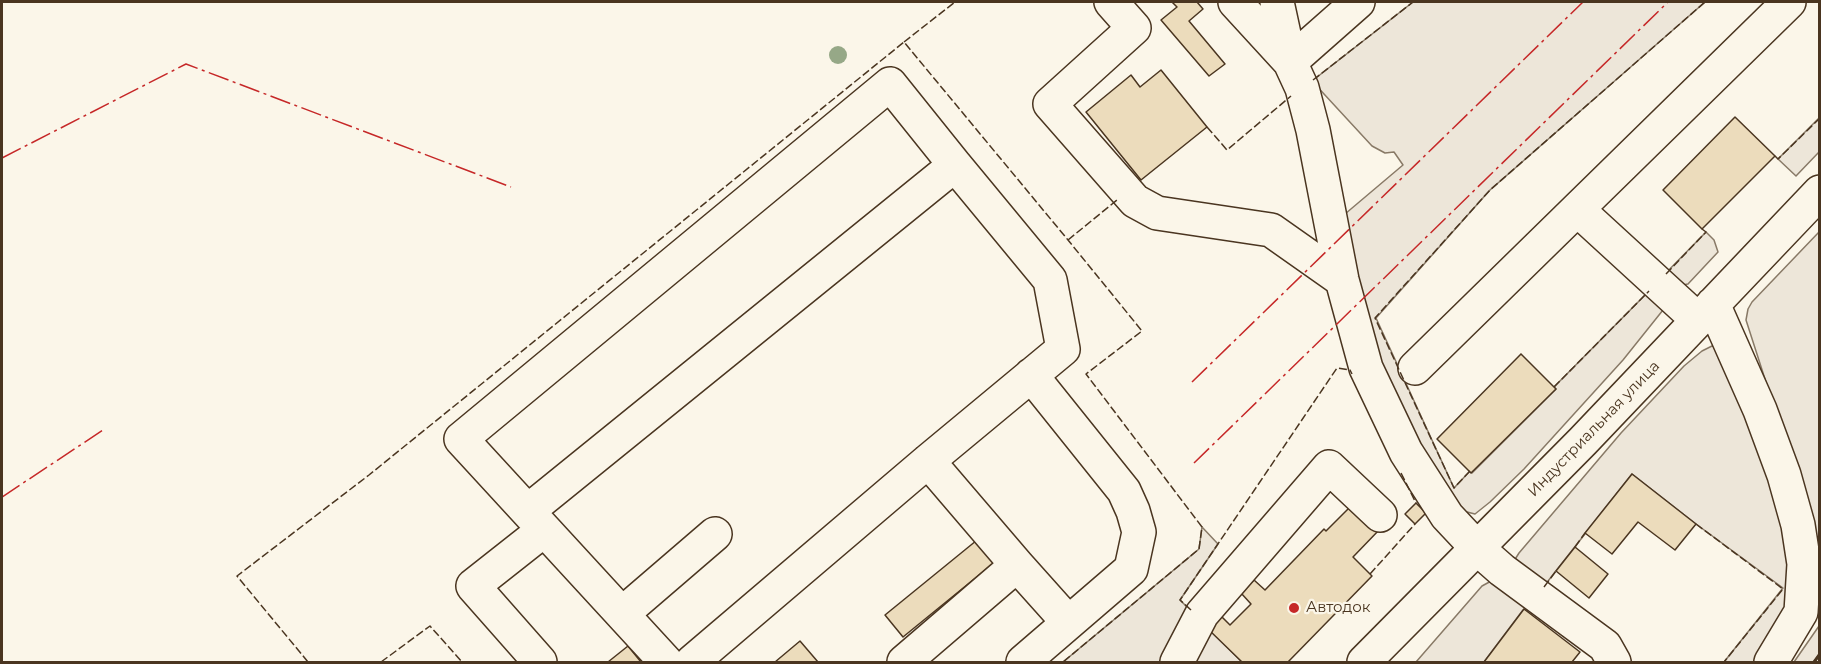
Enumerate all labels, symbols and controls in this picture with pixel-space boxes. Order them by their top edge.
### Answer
street label: Индустриальная улица [1524,357,1664,501]
place label: Автодок [1306,599,1371,617]
marker: Автодок [1287,601,1301,615]

